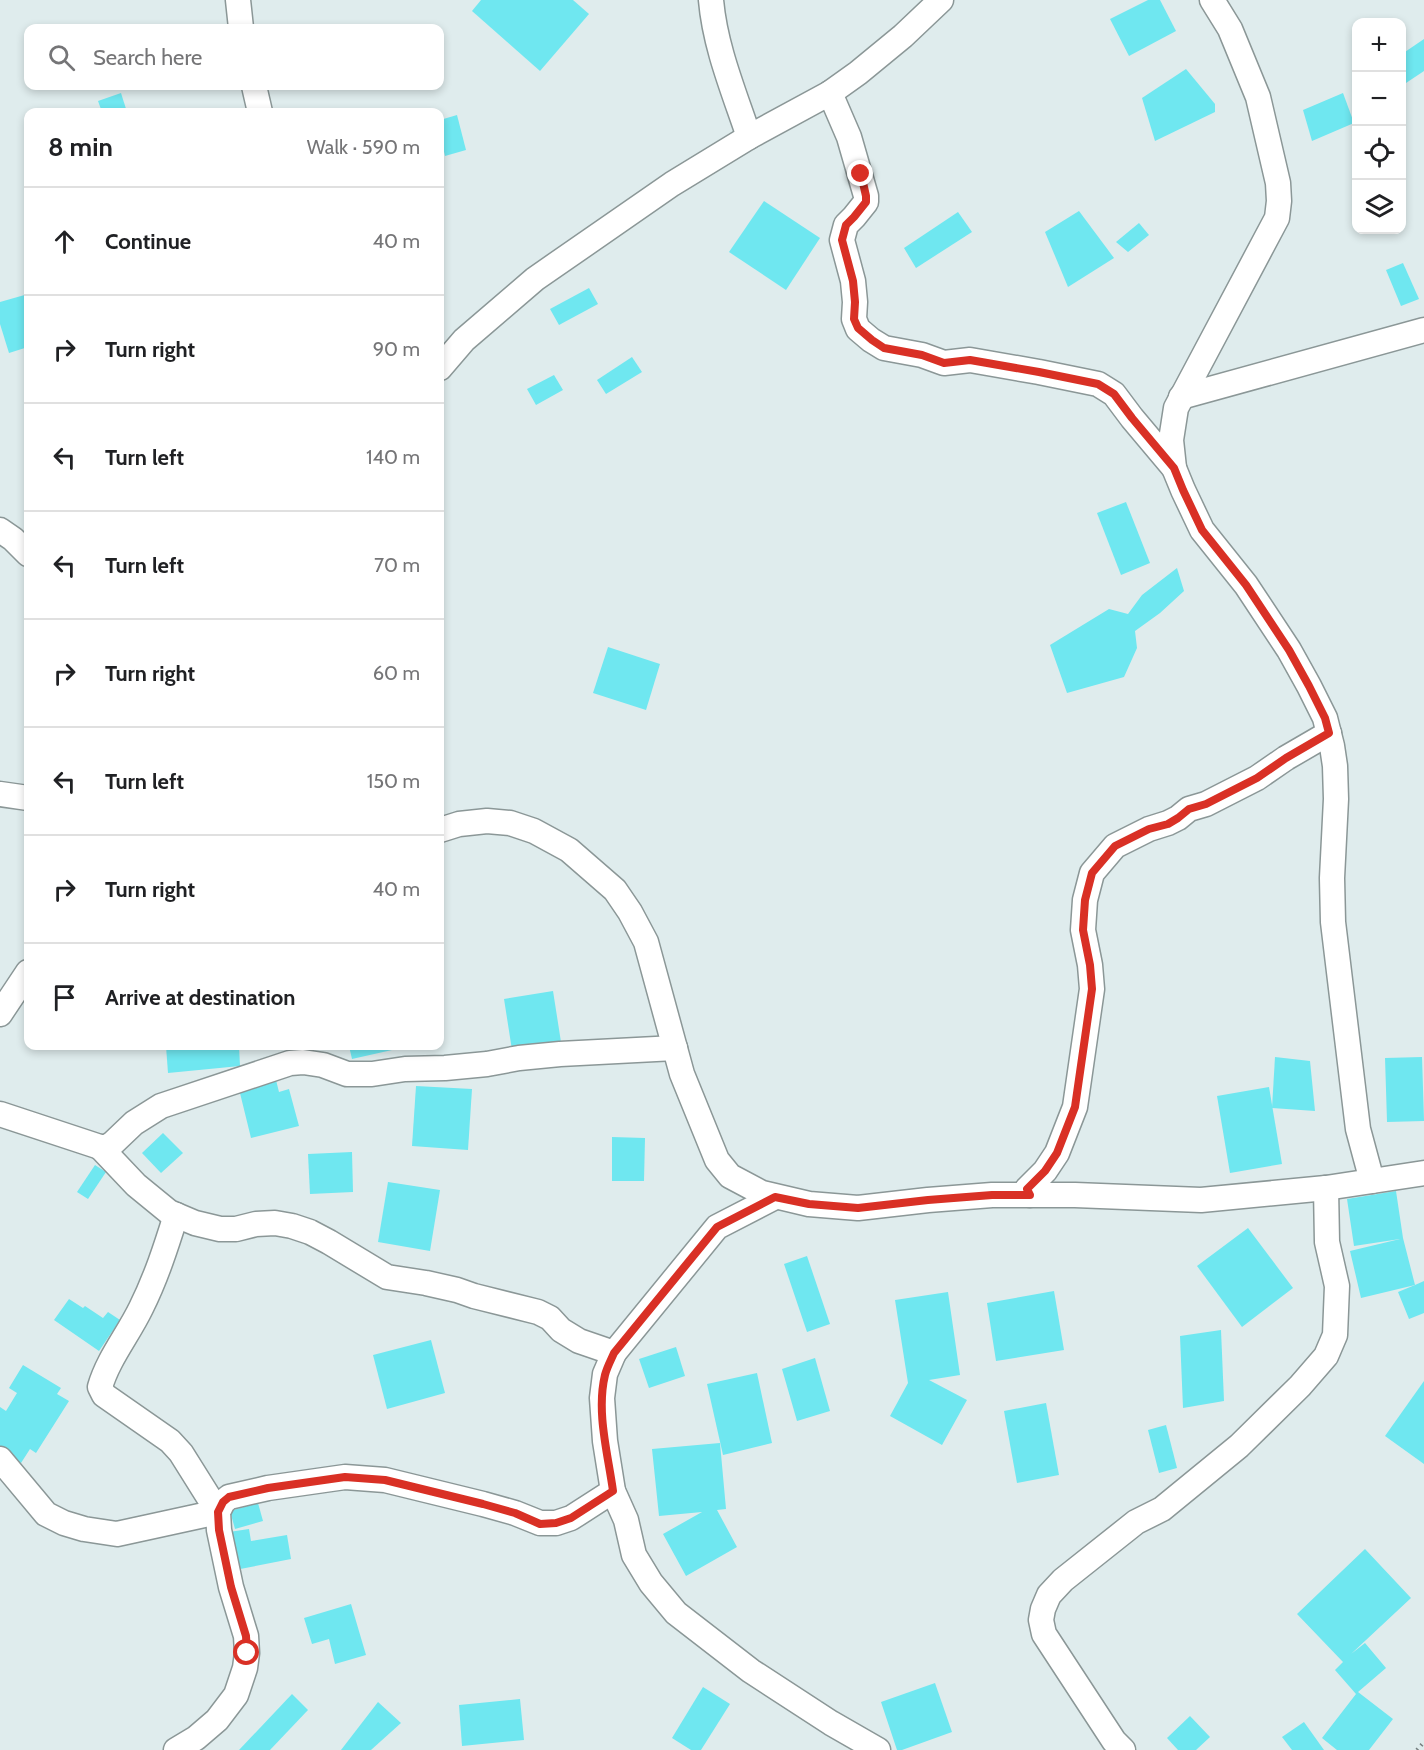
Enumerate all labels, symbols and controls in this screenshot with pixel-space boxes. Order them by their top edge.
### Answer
map controls [1352,18,1406,234]
button: + [1352,18,1406,72]
search box [24,24,444,90]
icon: search [45,41,78,74]
text: Search here [93,44,202,71]
button: − [1352,72,1406,126]
button: locate [1352,126,1406,180]
text: 8 min [48,131,113,163]
text: Walk · 590 m [307,135,420,159]
route end [847,160,873,186]
button: layers [1352,180,1406,234]
icon: ahead [48,225,81,258]
text: Continue [105,228,191,255]
text: 40 m [372,229,420,253]
icon: right [48,333,81,366]
text: Turn right [105,336,195,363]
text: 90 m [373,337,420,361]
icon: left [48,441,81,474]
text: Turn left [105,444,184,471]
text: 140 m [366,445,420,469]
icon: left [48,549,81,582]
text: Turn left [105,552,184,579]
text: 70 m [374,553,420,577]
icon: right [48,657,81,690]
text: Turn right [105,660,195,687]
text: 60 m [373,661,420,685]
icon: left [48,765,81,798]
text: Turn left [105,768,184,795]
text: 150 m [367,769,420,793]
icon: right [48,873,81,906]
text: Turn right [105,876,195,903]
text: 40 m [372,877,420,901]
icon: arrive [48,981,81,1014]
text: Arrive at destination [105,984,295,1011]
route start [233,1639,259,1665]

